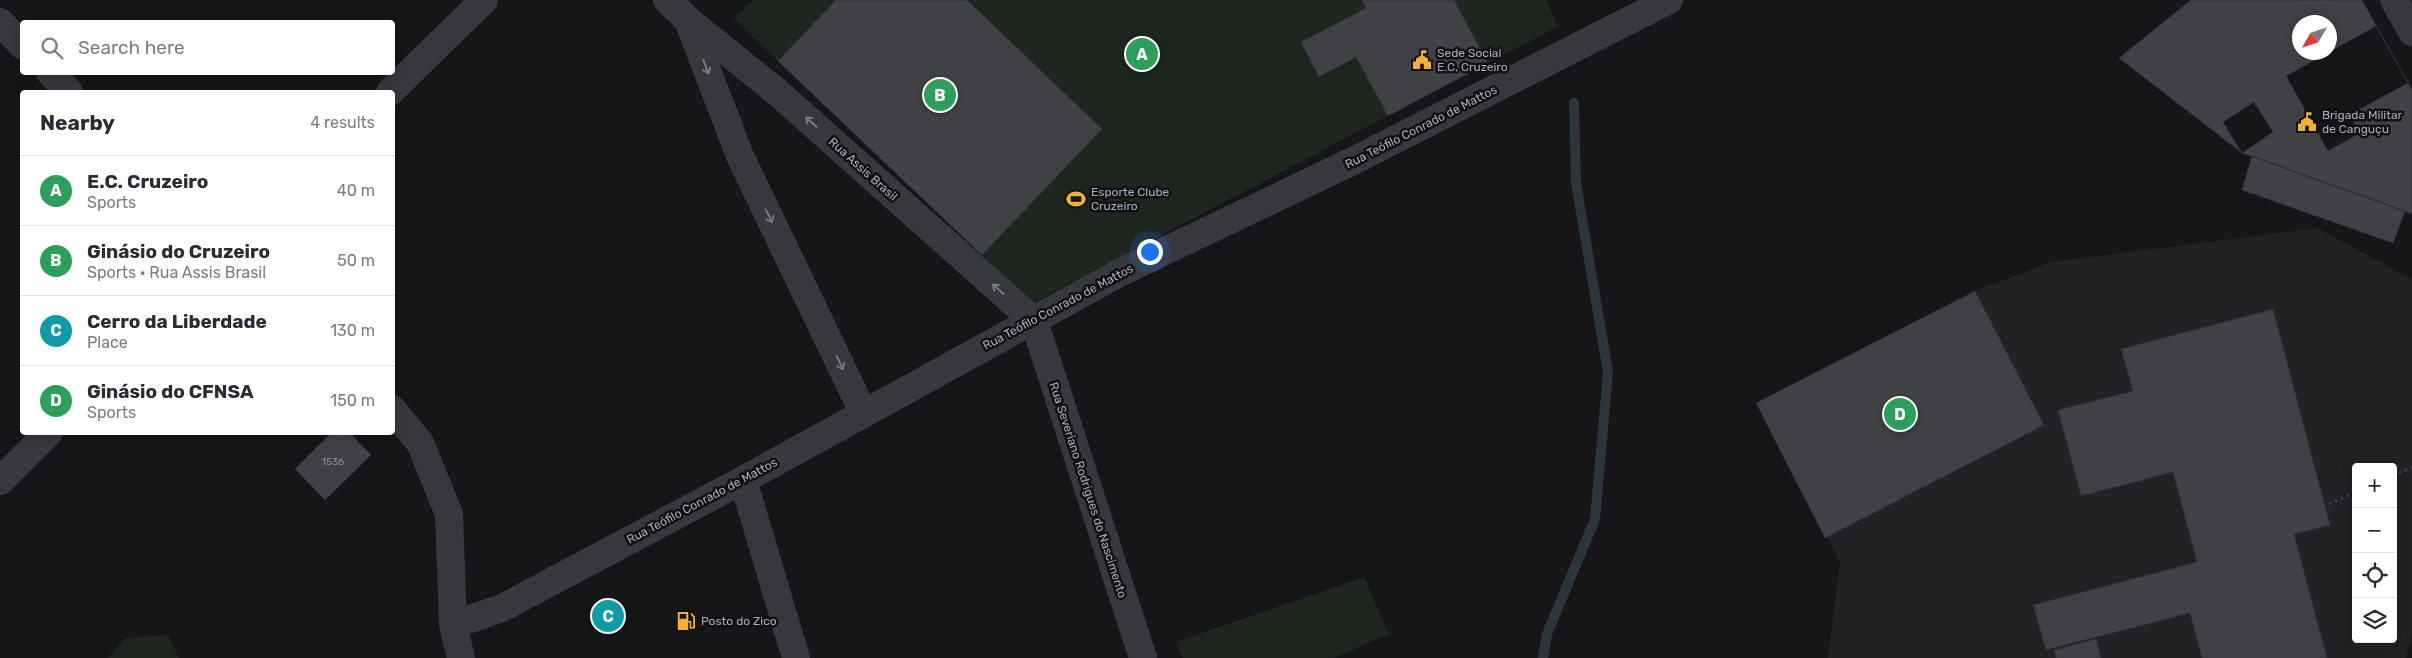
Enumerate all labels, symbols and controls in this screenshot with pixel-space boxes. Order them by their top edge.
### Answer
north arrow [2292,15,2337,60]
search box [20,20,395,75]
icon: search [38,34,66,62]
pin: A [1126,35,1158,73]
text: Search here [78,36,185,59]
place label: Sede Social E.C. Cruzeiro [1437,46,1508,74]
public building icon: Sede Social E.C. Cruzeiro [1411,49,1433,71]
one-way arrow [702,59,711,74]
pin: B [924,76,956,114]
street label: Rua Teófilo Conrado de Mattos [1343,83,1499,171]
place label: Brigada Militar de Canguçu [2322,108,2403,136]
text: Nearby [40,110,115,135]
public building icon: Brigada Militar de Canguçu [2296,111,2318,133]
text: 4 results [310,113,375,132]
one-way arrow [804,117,817,128]
street label: Rua Assis Brasil [826,134,900,204]
text: E.C. Cruzeiro [87,170,208,193]
text: A [50,181,62,200]
text: 40 m [337,181,375,200]
place label: Esporte Clube Cruzeiro [1091,185,1170,213]
sports icon: Esporte Clube Cruzeiro [1065,188,1087,210]
text: Sports [87,193,136,212]
one-way arrow [765,208,775,223]
your location [1137,239,1163,265]
text: Ginásio do Cruzeiro [87,240,270,263]
text: B [50,251,62,270]
text: 50 m [337,251,375,270]
street label: Rua Teófilo Conrado de Mattos [980,261,1136,353]
text: Sports · Rua Assis Brasil [87,263,266,282]
one-way arrow [991,283,1004,294]
text: Cerro da Liberdade [87,310,267,333]
text: C [50,321,62,340]
text: 130 m [330,321,375,340]
text: Place [87,333,128,352]
one-way arrow [835,355,845,370]
text: Ginásio do CFNSA [87,380,254,403]
street label: Rua Severiano Rodrigues do Nascimento [1046,380,1130,600]
text: D [50,391,62,410]
text: 150 m [330,391,375,410]
pin: D [1884,395,1916,433]
text: Sports [87,403,136,422]
street label: Rua Teófilo Conrado de Mattos [624,455,780,547]
house number: 1536 [322,456,344,468]
map controls [2352,463,2397,643]
button: + [2352,463,2397,508]
button: − [2352,508,2397,553]
button: locate [2352,553,2397,598]
pin: C [592,597,624,635]
button: layers [2352,598,2397,643]
fuel station icon: Posto do Zico [675,610,697,632]
place label: Posto do Zico [701,614,777,628]

